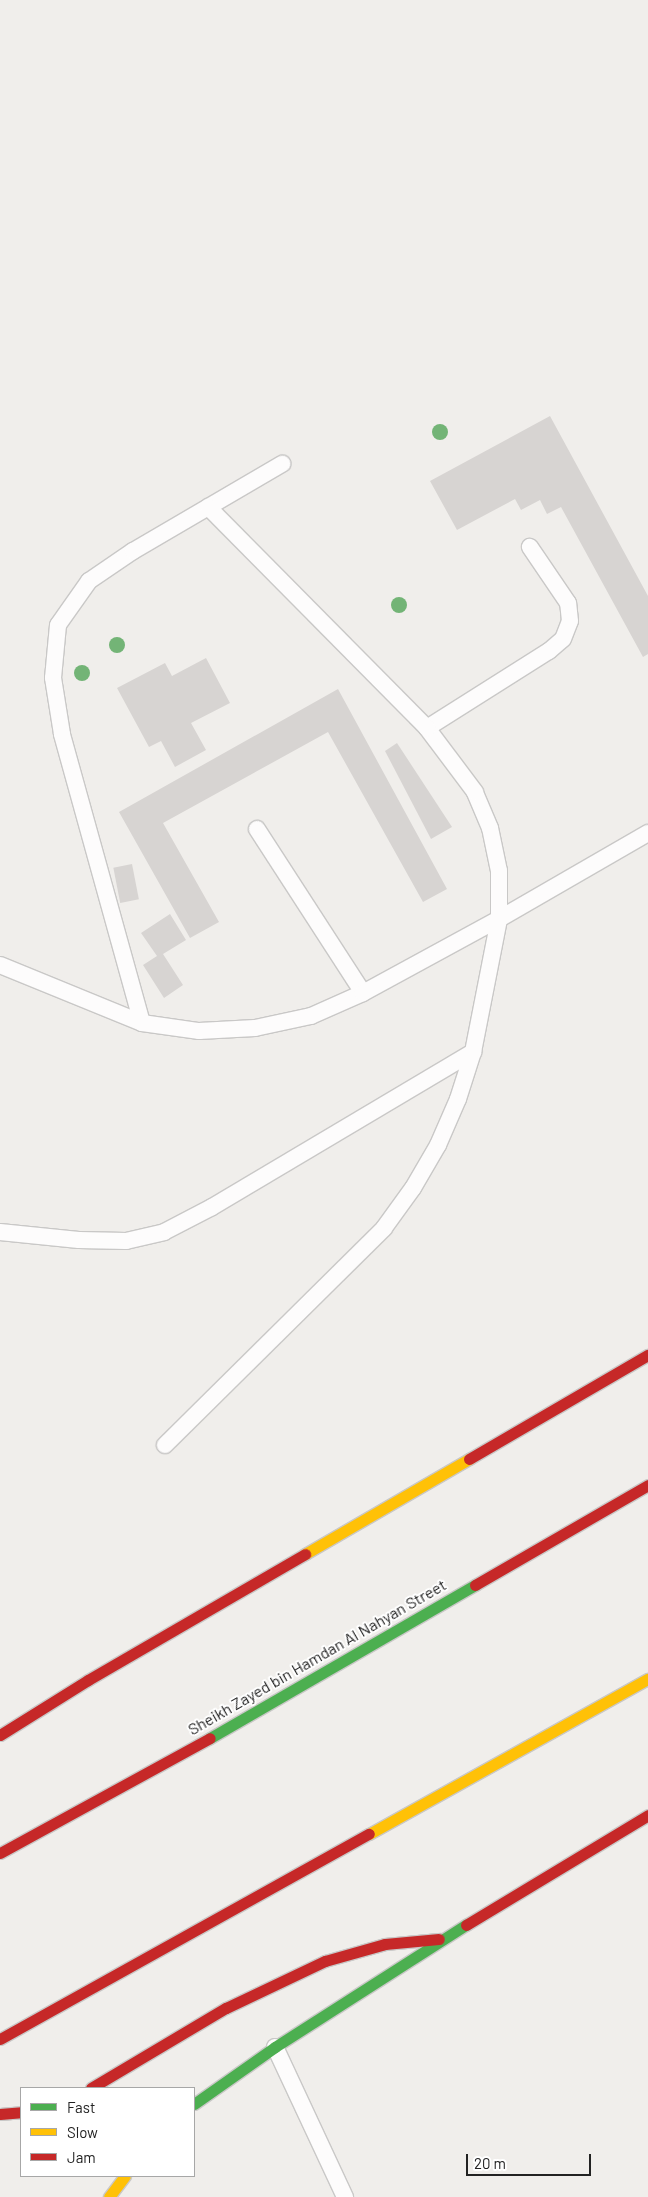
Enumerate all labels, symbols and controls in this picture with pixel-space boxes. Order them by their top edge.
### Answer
street label: Sheikh Zayed bin Hamdan Al Nahyan Street [185,1575,449,1739]
legend [20,2087,195,2177]
text: Fast [67,2098,95,2116]
text: Slow [67,2123,98,2141]
scale bar [468,2144,593,2176]
text: Jam [67,2148,96,2166]
text: 20 m [474,2154,506,2172]

